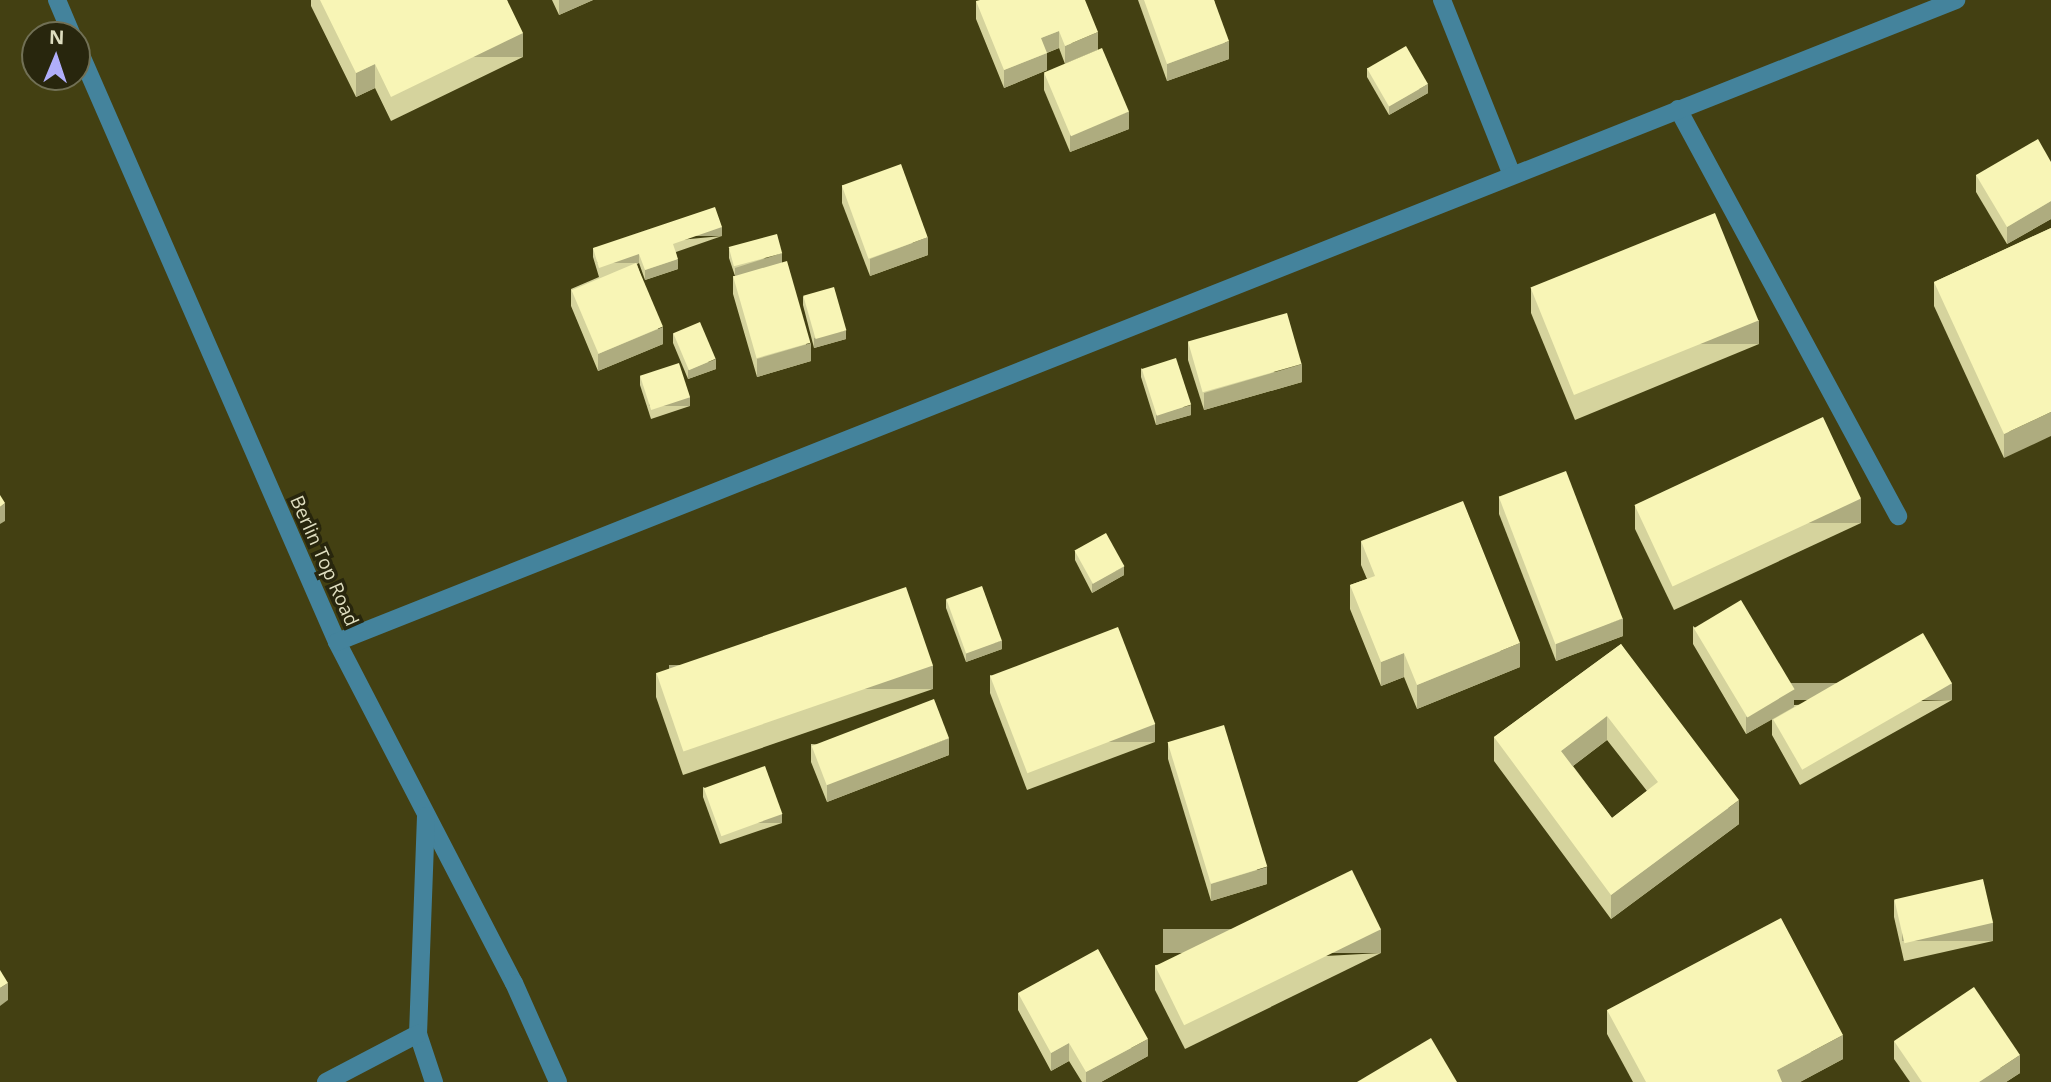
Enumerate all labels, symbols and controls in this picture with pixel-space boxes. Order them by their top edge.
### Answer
north arrow [21,21,91,91]
text: N [48,24,65,50]
street label: Berlin Top Road [285,492,363,630]

